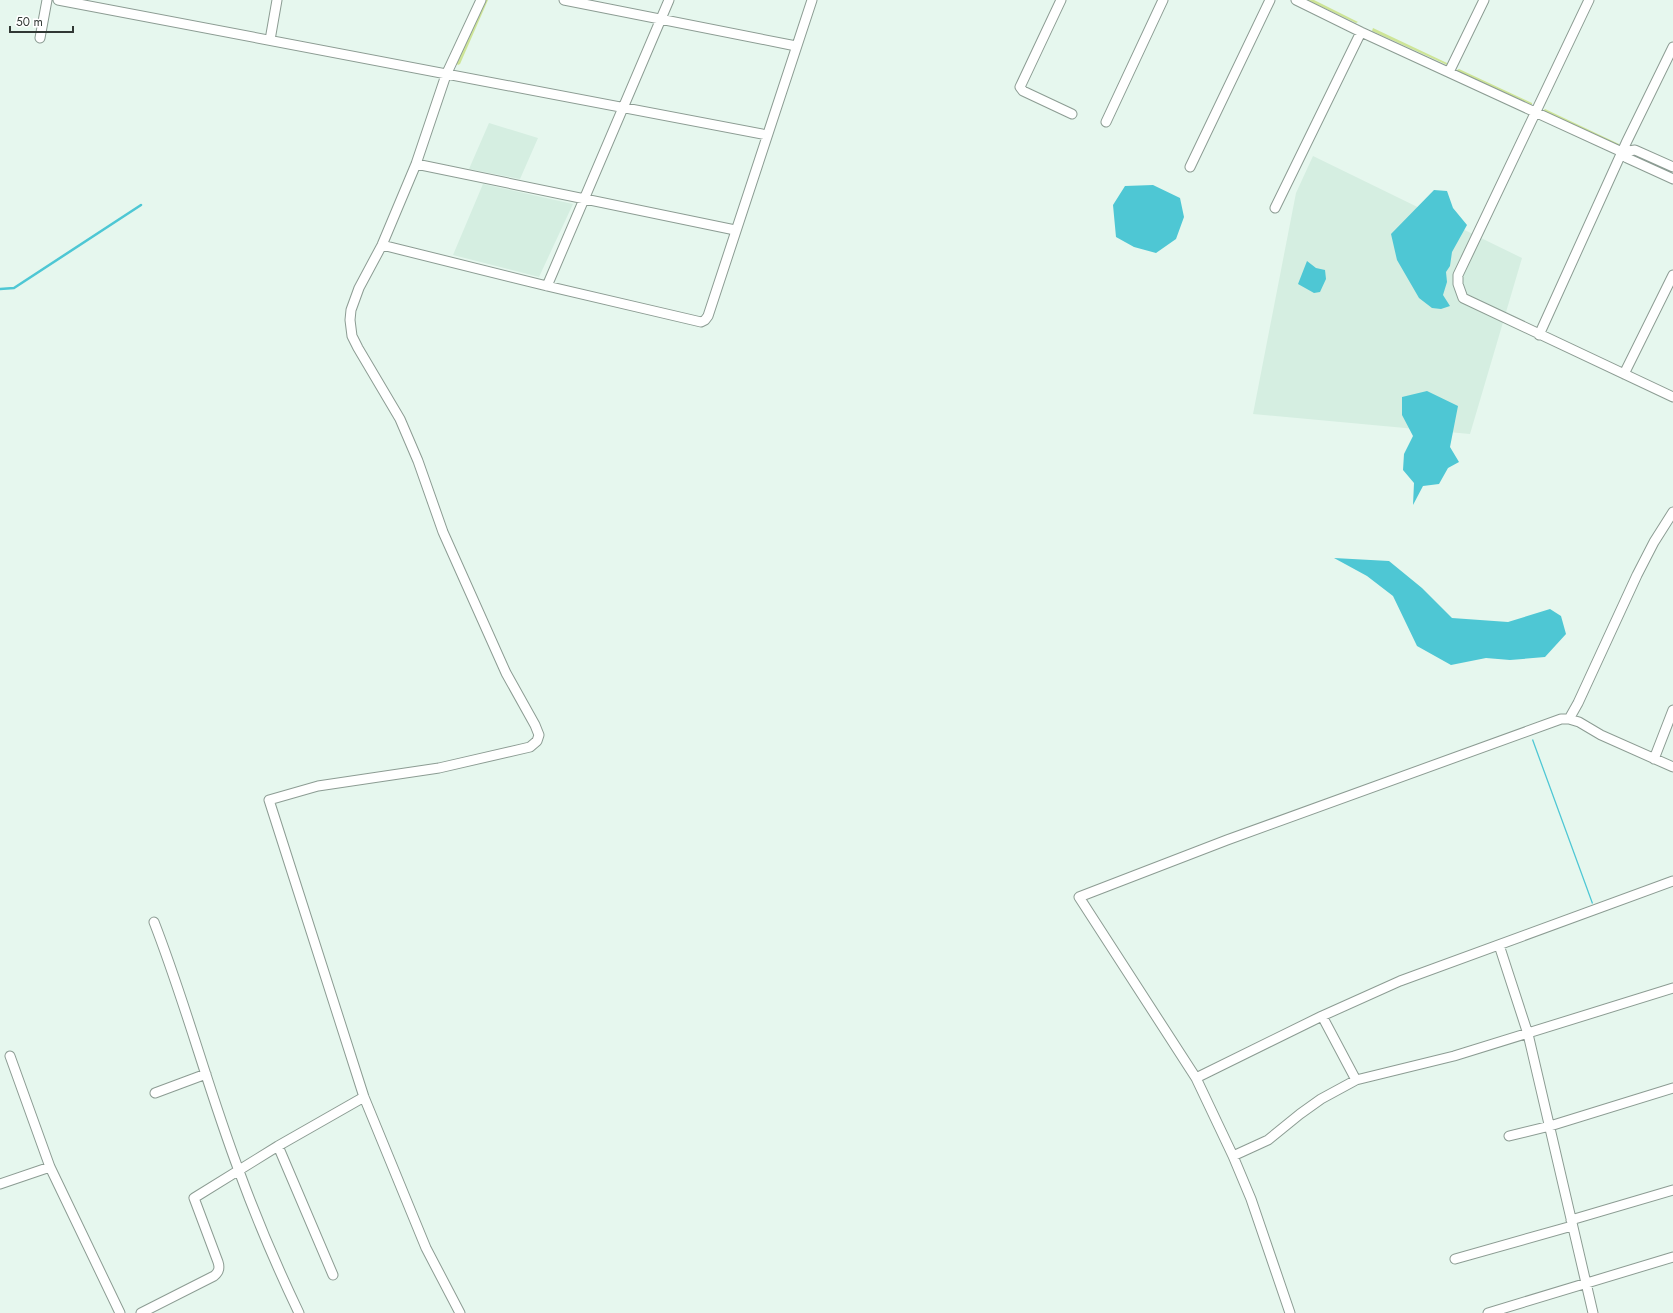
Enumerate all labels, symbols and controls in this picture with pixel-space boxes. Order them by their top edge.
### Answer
scale bar [10,8,73,34]
text: 50 m [16,13,43,31]

